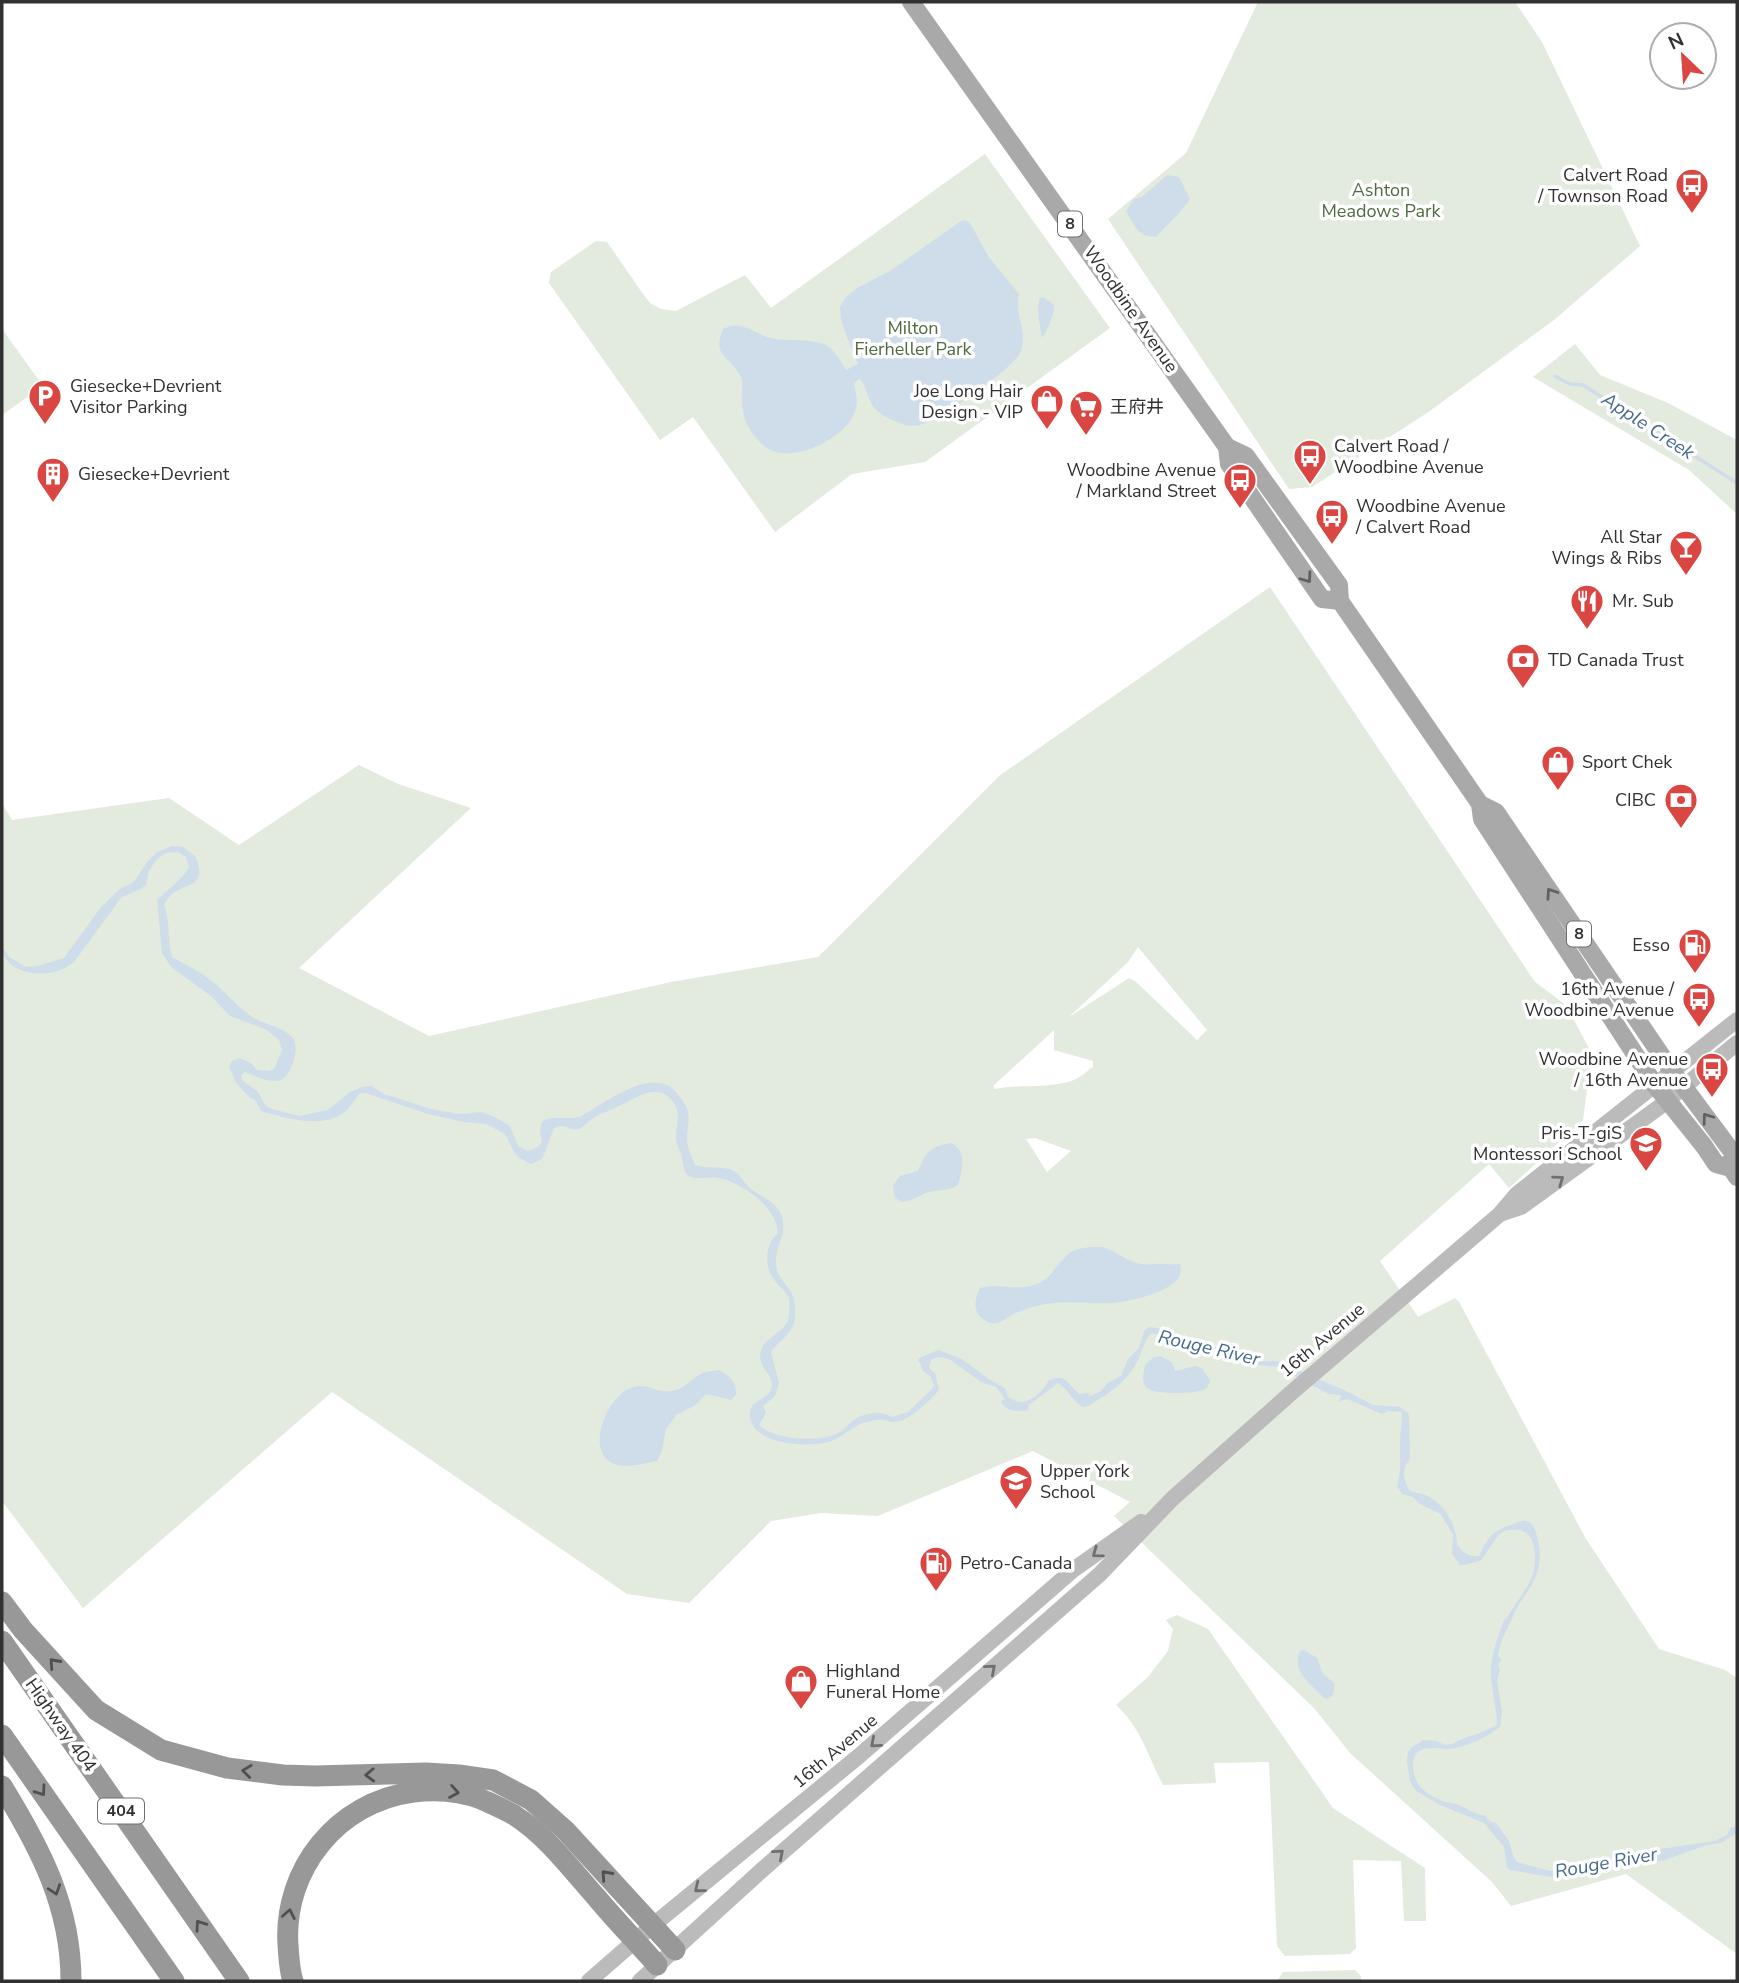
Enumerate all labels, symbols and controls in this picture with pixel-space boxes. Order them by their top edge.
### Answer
north arrow [1648,21,1718,91]
text: N [1664,27,1688,56]
place label: Calvert Road / Townson Road [1537,163,1668,208]
bus stop icon: Calvert Road / Townson Road [1673,166,1711,215]
park label: Ashton Meadows Park [1321,178,1442,223]
road number: 8 [1058,212,1082,236]
street label: Woodbine Avenue [1078,241,1184,377]
park label: Milton Fierheller Park [854,316,973,361]
place label: Giesecke+Devrient Visitor Parking [69,374,222,419]
parking icon: Giesecke+Devrient Visitor Parking [26,377,64,426]
place label: Joe Long Hair Design - VIP [913,379,1024,424]
shop icon: Joe Long Hair Design - VIP [1028,382,1066,431]
water label: Apple Creek [1596,386,1700,466]
supermarket icon: 王府井 [1067,388,1105,437]
place label: 王府井 [1110,395,1164,419]
place label: Calvert Road / Woodbine Avenue [1334,434,1484,479]
bus stop icon: Calvert Road / Woodbine Avenue [1291,437,1329,486]
building icon: Giesecke+Devrient [34,455,72,504]
place label: Woodbine Avenue / Markland Street [1066,458,1217,503]
bus stop icon: Woodbine Avenue / Markland Street [1221,461,1259,510]
place label: Giesecke+Devrient [78,462,230,486]
place label: Woodbine Avenue / Calvert Road [1355,494,1506,539]
bus stop icon: Woodbine Avenue / Calvert Road [1313,497,1351,546]
place label: All Star Wings & Ribs [1551,525,1663,570]
bar icon: All Star Wings & Ribs [1667,528,1705,577]
one-way arrow [1299,570,1311,583]
restaurant icon: Mr. Sub [1568,582,1606,631]
place label: Mr. Sub [1612,589,1674,613]
bank icon: TD Canada Trust [1504,641,1542,690]
place label: TD Canada Trust [1548,648,1684,672]
shop icon: Sport Chek [1539,743,1577,792]
place label: Sport Chek [1582,750,1673,774]
bank icon: CIBC [1662,781,1700,830]
place label: CIBC [1615,788,1656,812]
one-way arrow [1547,888,1559,901]
road number: 8 [1567,922,1591,946]
fuel station icon: Esso [1676,926,1714,975]
place label: Esso [1632,933,1670,957]
place label: 16th Avenue / Woodbine Avenue [1524,977,1675,1022]
bus stop icon: 16th Avenue / Woodbine Avenue [1680,980,1718,1029]
place label: Woodbine Avenue / 16th Avenue [1538,1047,1688,1092]
bus stop icon: Woodbine Avenue / 16th Avenue [1693,1050,1731,1099]
one-way arrow [1703,1113,1715,1126]
place label: Pris-T-giS Montessori School [1473,1121,1623,1166]
school or university icon: Pris-T-giS Montessori School [1627,1124,1665,1173]
one-way arrow [1551,1176,1563,1188]
street label: 16th Avenue [1274,1297,1370,1383]
water label: Rouge River [1156,1324,1264,1373]
place label: Upper York School [1040,1459,1130,1504]
school or university icon: Upper York School [997,1462,1035,1511]
fuel station icon: Petro-Canada [917,1544,955,1593]
one-way arrow [1092,1545,1105,1557]
place label: Petro-Canada [960,1551,1072,1575]
one-way arrow [49,1658,62,1671]
place label: Highland Funeral Home [826,1659,940,1704]
shop icon: Highland Funeral Home [782,1662,820,1711]
one-way arrow [983,1665,996,1677]
street label: Highway 404 [20,1673,102,1777]
street label: 16th Avenue [787,1708,883,1794]
one-way arrow [870,1735,883,1747]
one-way arrow [241,1763,253,1778]
one-way arrow [365,1767,375,1783]
one-way arrow [33,1783,45,1796]
one-way arrow [448,1784,459,1799]
road number: 404 [98,1798,144,1824]
water label: Rouge River [1553,1841,1660,1885]
one-way arrow [771,1850,784,1862]
one-way arrow [602,1870,615,1883]
one-way arrow [695,1880,708,1892]
one-way arrow [47,1883,61,1895]
one-way arrow [281,1908,296,1920]
one-way arrow [196,1920,208,1933]

